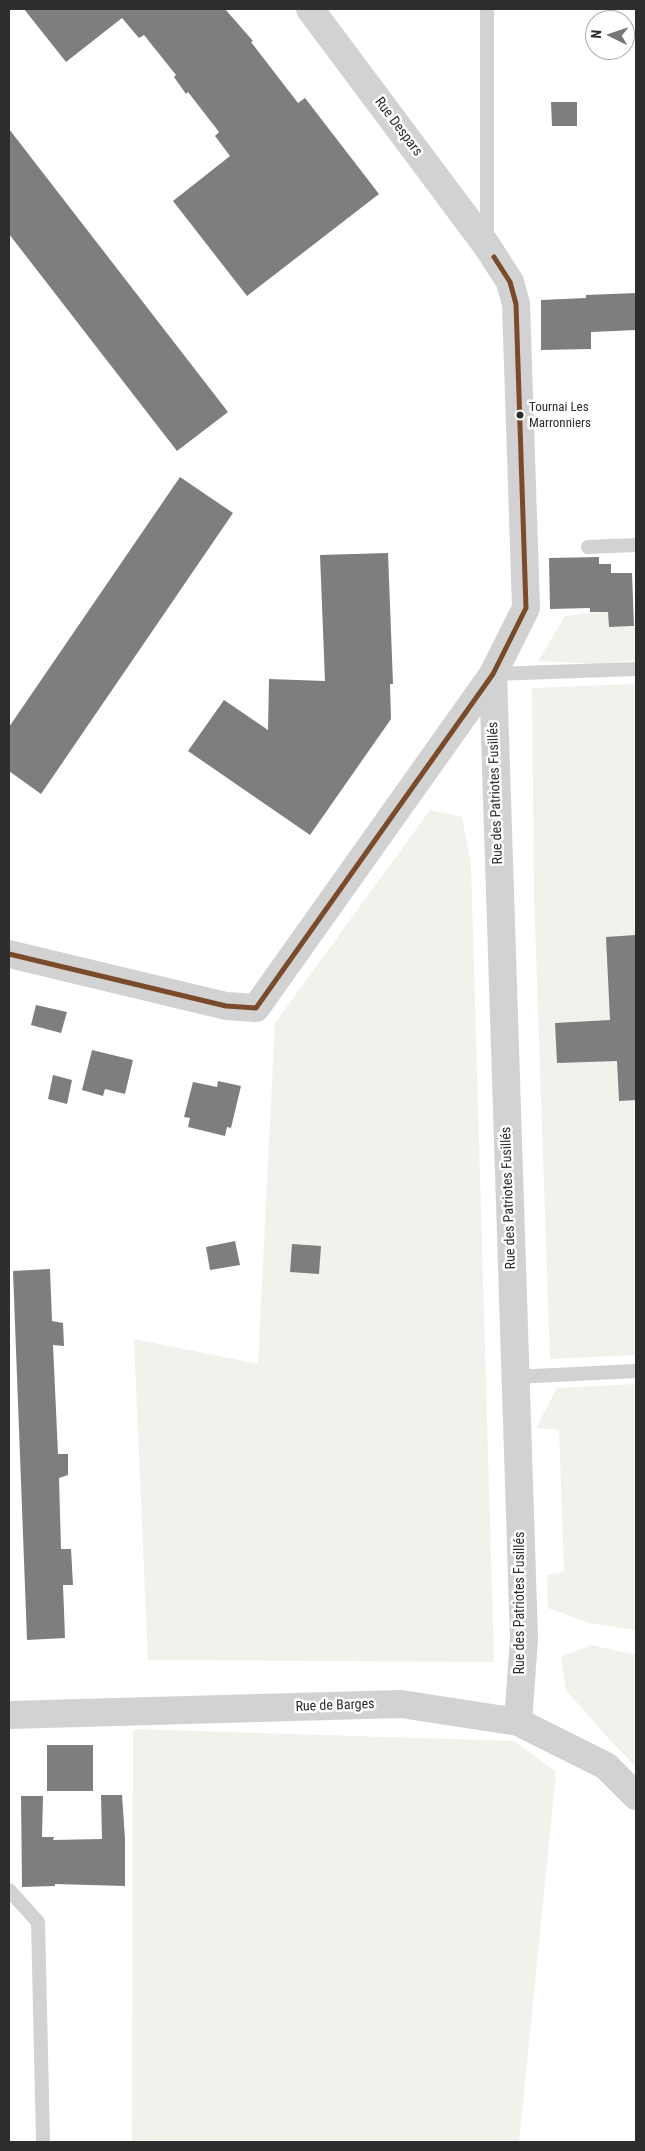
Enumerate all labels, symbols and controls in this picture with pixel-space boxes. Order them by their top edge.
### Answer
north arrow [585,10,635,60]
text: N [588,29,604,39]
street label: Rue Despars [370,94,426,160]
place label: Tournai Les Marronniers [529,400,591,431]
marker: Tournai Les Marronniers [515,410,525,420]
street label: Rue des Patriotes Fusillés [485,721,507,865]
street label: Rue des Patriotes Fusillés [498,1126,520,1270]
street label: Rue des Patriotes Fusillés [512,1532,528,1674]
street label: Rue de Barges [295,1696,375,1716]

